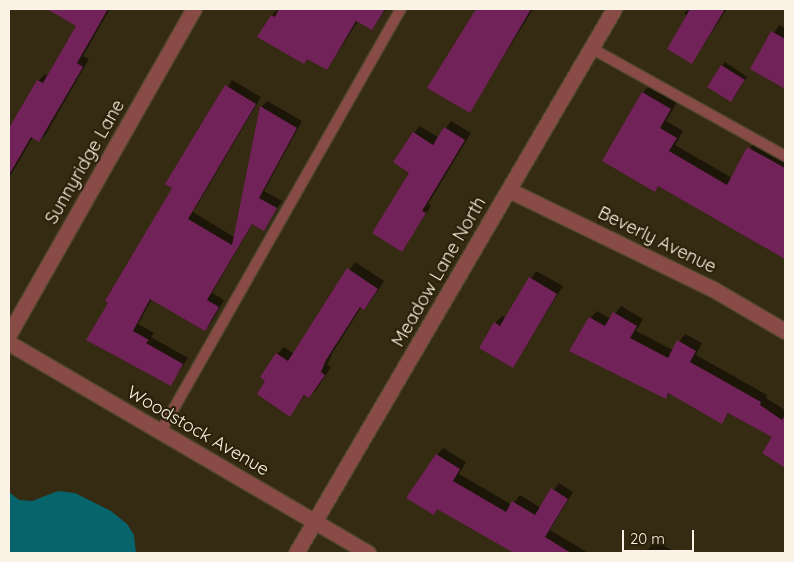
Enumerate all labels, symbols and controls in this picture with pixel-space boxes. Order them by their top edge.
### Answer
street label: Sunnyridge Lane [41,96,129,228]
street label: Meadow Lane North [387,193,491,351]
street label: Beverly Avenue [594,202,720,278]
street label: Woodstock Avenue [123,382,273,480]
scale bar [624,520,696,552]
text: 20 m [630,529,665,548]

